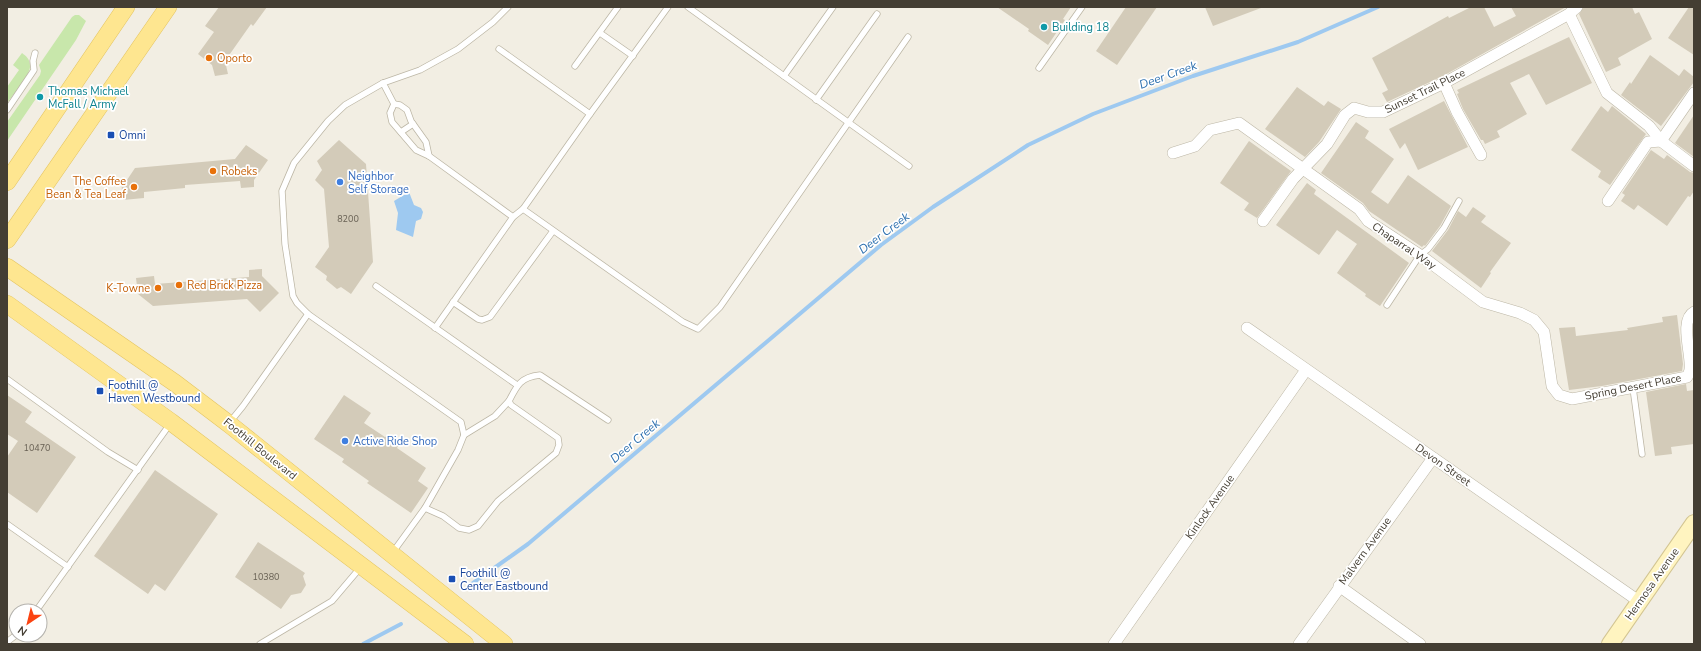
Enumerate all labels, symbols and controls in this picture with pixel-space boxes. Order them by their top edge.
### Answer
place label: Building 18 [1052,20,1109,35]
marker: Building 18 [1039,22,1049,32]
place label: Oporto [217,51,252,66]
marker: Oporto [204,53,214,63]
water label: Deer Creek [1137,57,1200,93]
street label: Sunset Trail Place [1382,65,1468,117]
place label: Thomas Michael McFall / Army [48,84,129,112]
marker: Thomas Michael McFall / Army [35,92,45,102]
place label: Omni [119,128,146,143]
marker: Omni [106,130,116,140]
place label: Robeks [221,164,257,179]
marker: Robeks [208,166,218,176]
place label: Neighbor Self Storage [348,169,409,197]
place label: The Coffee Bean & Tea Leaf [46,174,126,202]
marker: Neighbor Self Storage [335,177,345,187]
marker: The Coffee Bean & Tea Leaf [129,182,139,192]
water label: Deer Creek [855,208,914,257]
house number: 8200 [337,213,359,225]
street label: Chaparral Way [1369,219,1439,273]
place label: Red Brick Pizza [187,278,262,293]
marker: Red Brick Pizza [174,280,184,290]
place label: K-Towne [106,281,150,296]
marker: K-Towne [153,283,163,293]
street label: Spring Desert Place [1583,370,1683,404]
place label: Foothill @ Haven Westbound [108,378,200,406]
marker: Foothill @ Haven Westbound [95,386,105,396]
street label: Foothill Boulevard [220,415,300,483]
water label: Deer Creek [607,415,664,466]
place label: Active Ride Shop [353,434,437,449]
marker: Active Ride Shop [340,436,350,446]
street label: Devon Street [1412,440,1474,490]
house number: 10470 [23,442,51,454]
street label: Kinlock Avenue [1182,472,1238,542]
street label: Malvern Avenue [1335,514,1395,588]
street label: Hermosa Avenue [1621,545,1683,623]
place label: Foothill @ Center Eastbound [460,566,548,594]
house number: 10380 [252,571,280,583]
marker: Foothill @ Center Eastbound [447,574,457,584]
north arrow [8,603,48,643]
text: N [15,622,30,639]

